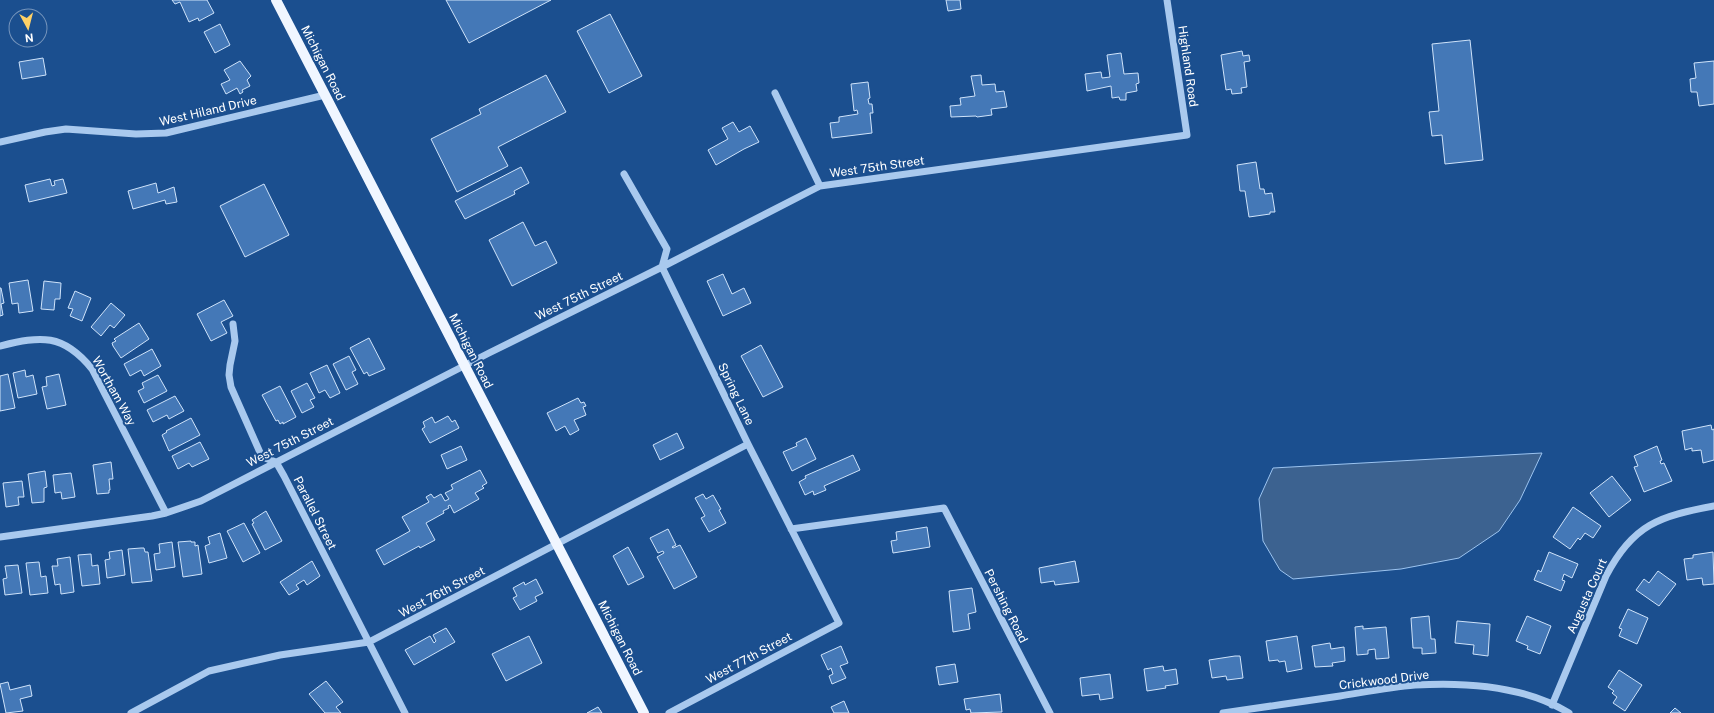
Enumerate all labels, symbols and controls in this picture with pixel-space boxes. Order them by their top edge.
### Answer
north arrow [8,8,48,48]
street label: Michigan Road [298,23,348,103]
street label: Highland Road [1175,24,1201,108]
text: N [24,31,34,44]
street label: West Hiland Drive [158,93,258,129]
street label: West 75th Street [829,153,926,181]
street label: West 75th Street [533,269,625,323]
street label: Michigan Road [446,311,496,391]
street label: Wortham Way [89,354,139,429]
street label: Spring Lane [715,361,757,428]
street label: West 75th Street [244,414,336,470]
street label: Parallel Street [290,474,340,552]
street label: Augusta Court [1564,556,1610,636]
street label: West 76th Street [397,563,488,621]
street label: Pershing Road [981,567,1031,645]
street label: Michigan Road [595,598,645,678]
street label: West 77th Street [704,629,795,687]
street label: Crickwood Drive [1338,667,1430,692]

